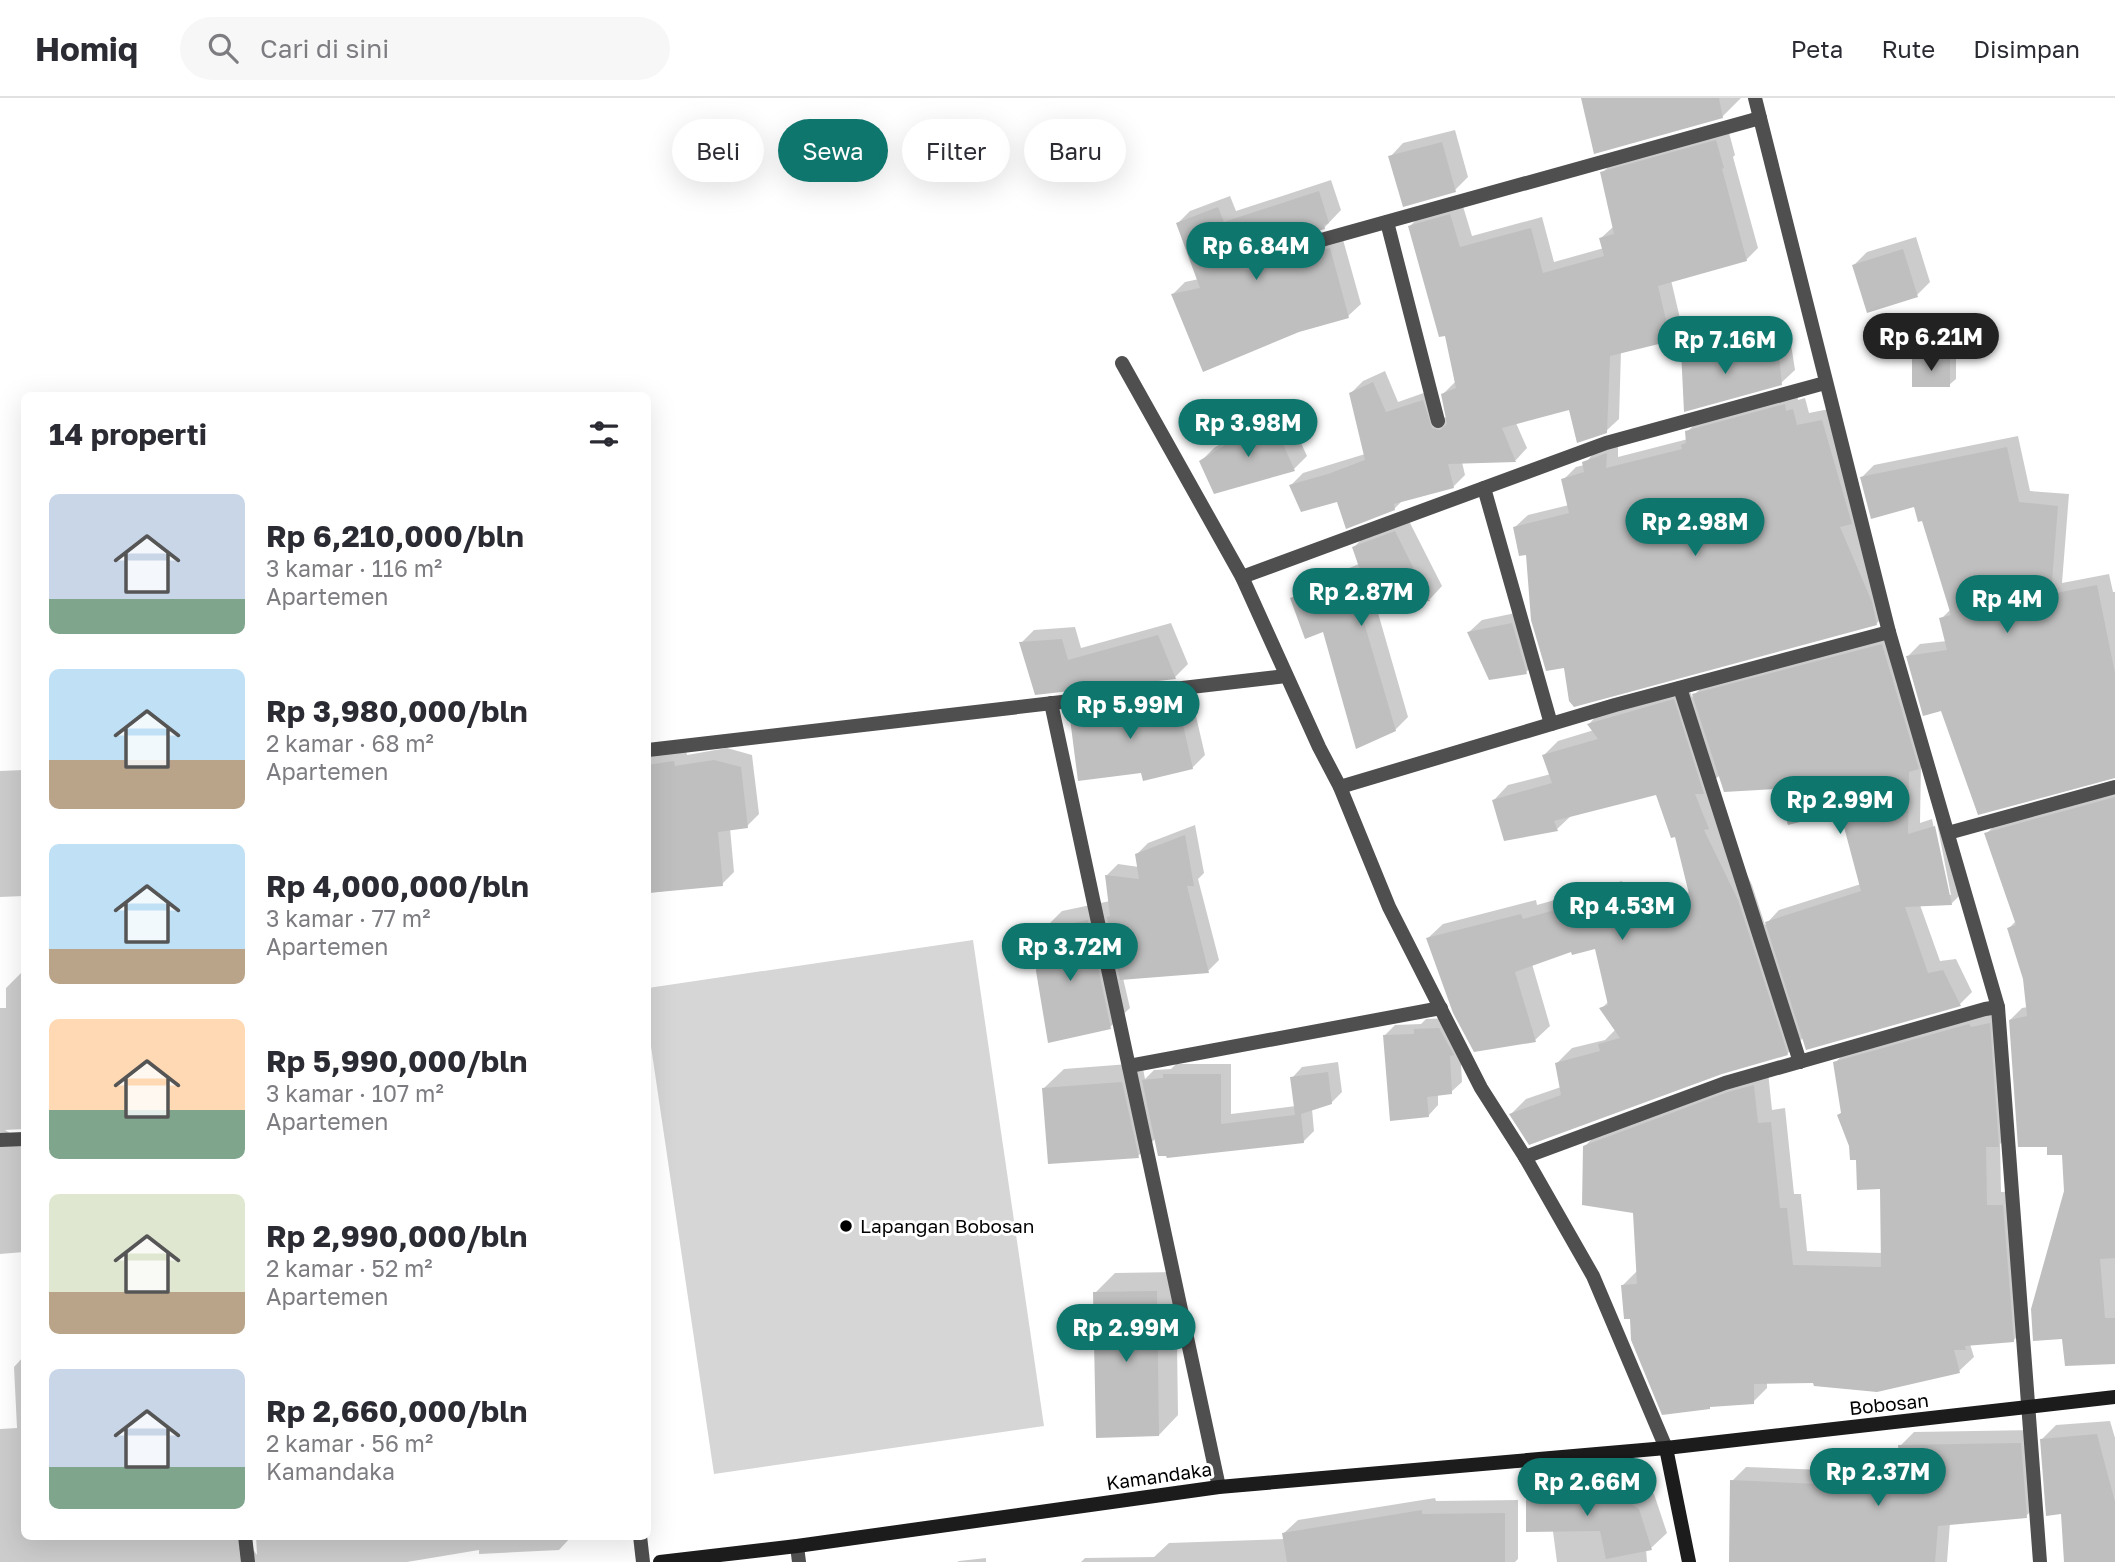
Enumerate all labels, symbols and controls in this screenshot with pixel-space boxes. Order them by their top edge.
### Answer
search box [180,17,670,80]
text: Homiq [35,29,138,68]
icon: search [204,29,242,67]
text: Cari di sini [260,33,389,64]
text: Peta [1791,34,1843,63]
text: Rute [1881,34,1935,63]
text: Disimpan [1973,34,2080,63]
chip: Beli [672,119,764,182]
chip: Sewa [778,119,888,182]
chip: Filter [902,119,1010,182]
chip: Baru [1024,119,1126,182]
pin: Rp 6.84M [1184,222,1328,282]
text: Rp 6.84M [1202,231,1310,259]
pin: Rp 6.21M [1859,314,2003,373]
pin: Rp 7.16M [1653,316,1797,376]
text: Rp 6.21M [1879,322,1983,350]
text: Rp 7.16M [1674,325,1776,353]
pin: Rp 3.98M [1176,400,1320,459]
text: Rp 3.98M [1194,408,1302,436]
icon: filters [585,415,623,453]
text: 14 properti [49,416,207,452]
pin: Rp 2.98M [1623,498,1767,558]
text: Rp 2.98M [1641,507,1749,535]
text: Rp 6,210,000/bln [266,518,524,554]
icon: home [105,522,189,606]
text: 3 kamar · 116 m² [266,554,442,582]
pin: Rp 2.87M [1289,568,1433,628]
pin: Rp 4M [1958,575,2056,635]
text: Rp 2.87M [1309,577,1414,605]
text: Apartemen [266,582,388,610]
text: Rp 4M [1972,584,2042,612]
pin: Rp 5.99M [1058,682,1202,741]
text: Rp 5.99M [1077,690,1183,718]
text: Rp 3,980,000/bln [266,693,528,729]
icon: home [105,697,189,781]
text: 2 kamar · 68 m² [266,729,434,757]
text: Apartemen [266,757,388,785]
pin: Rp 2.99M [1768,776,1912,836]
text: Rp 2.99M [1787,785,1893,813]
text: Rp 4,000,000/bln [266,868,529,904]
icon: home [105,872,189,956]
pin: Rp 4.53M [1550,882,1694,942]
text: Rp 4.53M [1569,891,1675,919]
text: 3 kamar · 77 m² [266,904,430,932]
pin: Rp 3.72M [998,924,1142,983]
text: Apartemen [266,932,388,960]
text: Rp 3.72M [1018,932,1122,960]
text: Rp 5,990,000/bln [266,1043,527,1079]
icon: home [105,1047,189,1131]
text: 3 kamar · 107 m² [266,1079,444,1107]
text: Apartemen [266,1107,388,1135]
place label: Lapangan Bobosan [860,1214,1034,1237]
text: Rp 2,990,000/bln [266,1218,527,1254]
marker: Lapangan Bobosan [838,1218,854,1234]
icon: home [105,1222,189,1306]
text: 2 kamar · 52 m² [266,1254,433,1282]
text: Apartemen [266,1282,388,1310]
pin: Rp 2.99M [1054,1304,1198,1364]
text: Rp 2.99M [1073,1313,1179,1341]
street label: Bobosan [1848,1388,1930,1419]
text: Rp 2,660,000/bln [266,1393,527,1429]
icon: home [105,1397,189,1481]
text: 2 kamar · 56 m² [266,1429,433,1457]
pin: Rp 2.37M [1806,1448,1950,1508]
text: Kamandaka [266,1457,395,1485]
street label: Kamandaka [1105,1457,1213,1494]
text: Rp 2.37M [1826,1457,1930,1485]
pin: Rp 2.66M [1515,1458,1659,1518]
text: Rp 2.66M [1534,1467,1640,1495]

